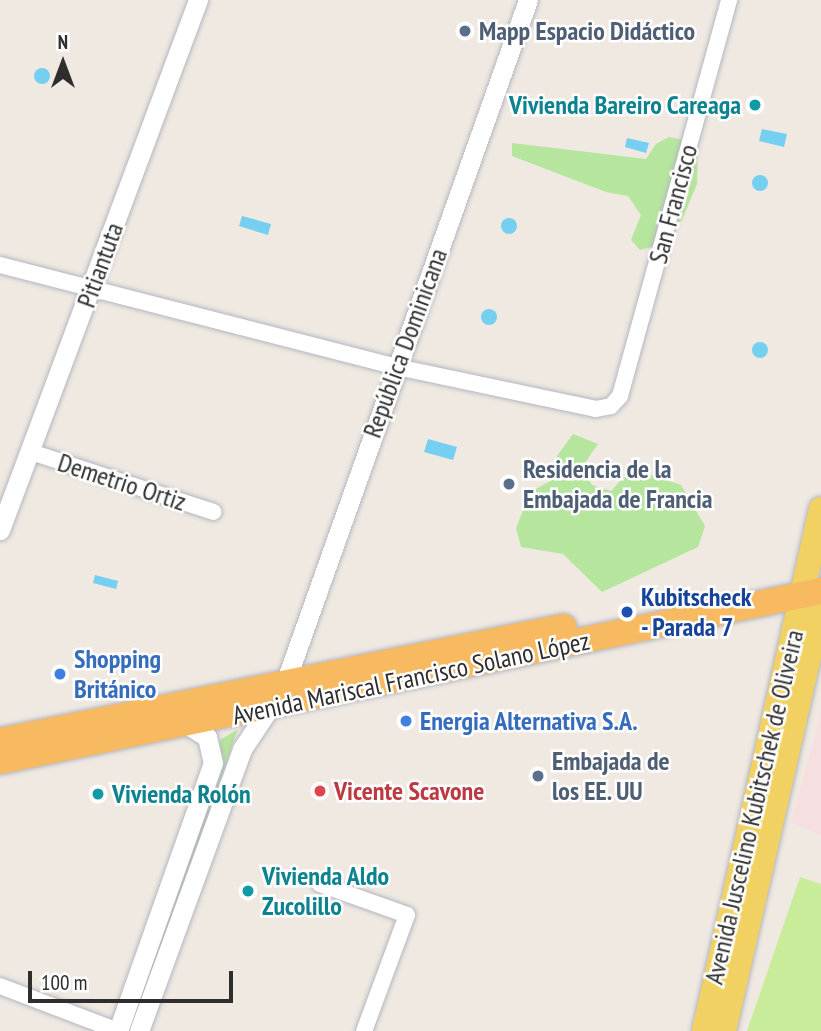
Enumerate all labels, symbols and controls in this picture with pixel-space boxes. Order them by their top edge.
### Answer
place label: Mapp Espacio Didáctico [479,15,695,47]
marker: Mapp Espacio Didáctico [457,23,473,39]
north arrow [28,28,98,98]
text: N [58,30,68,54]
place label: Vivienda Bareiro Careaga [509,89,741,121]
marker: Vivienda Bareiro Careaga [747,97,763,113]
street label: San Francisco [642,141,704,267]
street label: Pitiantuta [70,218,130,312]
street label: República Dominicana [356,244,454,442]
street label: Demetrio Ortiz [54,447,190,517]
place label: Residencia de la Embajada de Francia [523,453,713,514]
marker: Residencia de la Embajada de Francia [501,476,517,492]
place label: Kubitscheck - Parada 7 [641,581,751,642]
marker: Kubitscheck - Parada 7 [619,604,635,620]
street label: Avenida Mariscal Francisco Solano López [230,625,592,731]
street label: Avenida Juscelino Kubitschek de Oliveira [698,627,810,987]
place label: Shopping Británico [74,643,161,704]
marker: Shopping Británico [52,666,68,682]
place label: Energia Alternativa S.A. [420,705,639,737]
marker: Energia Alternativa S.A. [398,713,414,729]
place label: Embajada de los EE. UU [552,745,670,806]
marker: Embajada de los EE. UU [530,768,546,784]
place label: Vicente Scavone [334,775,484,807]
place label: Vivienda Rolón [112,778,251,810]
marker: Vicente Scavone [312,783,328,799]
marker: Vivienda Rolón [90,786,106,802]
place label: Vivienda Aldo Zucolillo [262,860,390,922]
marker: Vivienda Aldo Zucolillo [240,883,256,899]
scale bar [32,958,236,1002]
text: 100 m [41,969,87,996]

